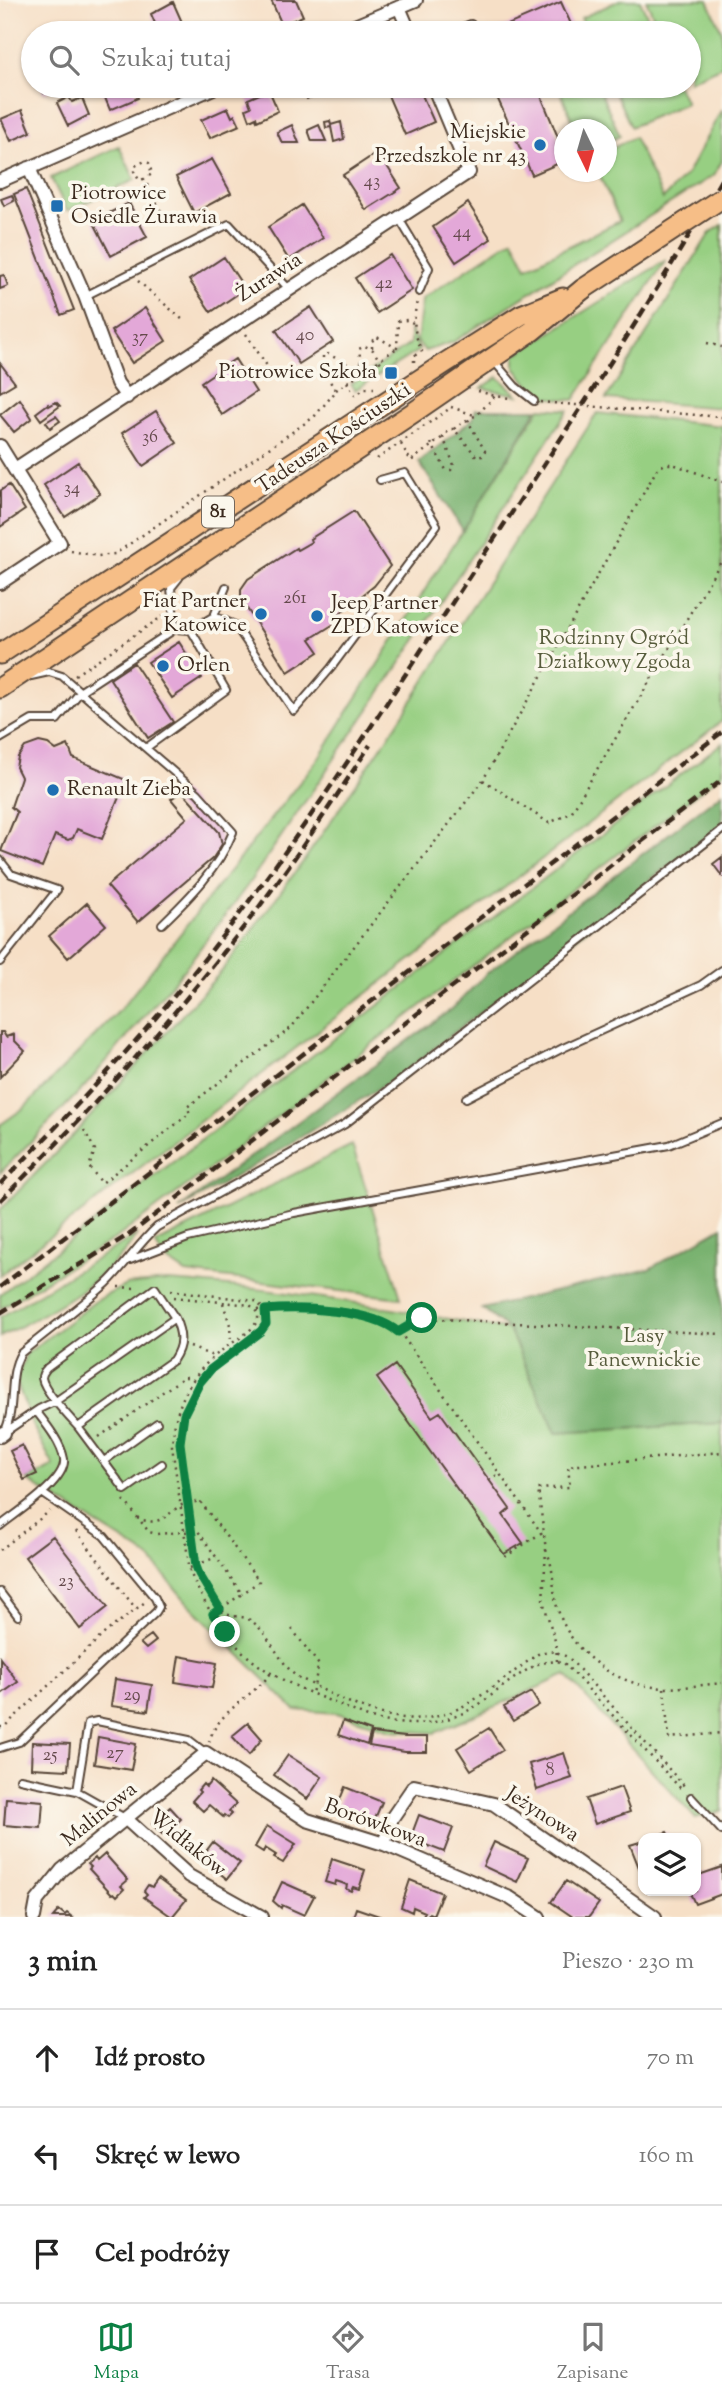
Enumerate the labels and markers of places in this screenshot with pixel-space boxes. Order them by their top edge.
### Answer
place label: Miejskie Przedszkole nr 43 [375,118,526,172]
marker: Miejskie Przedszkole nr 43 [532,137,548,153]
place label: Piotrowice Osiedle Żurawia [71,179,217,233]
marker: Piotrowice Osiedle Żurawia [49,198,65,214]
place label: Piotrowice Szkoła [218,358,377,388]
marker: Piotrowice Szkoła [383,365,399,381]
place label: Fiat Partner Katowice [143,587,247,641]
place label: Jeep Partner ZPD Katowice [330,589,459,643]
marker: Fiat Partner Katowice [253,606,269,622]
marker: Jeep Partner ZPD Katowice [309,608,325,624]
place label: Orlen [177,651,231,681]
marker: Orlen [155,658,171,674]
place label: Renault Zieba [67,775,191,805]
marker: Renault Zieba [45,782,61,798]

